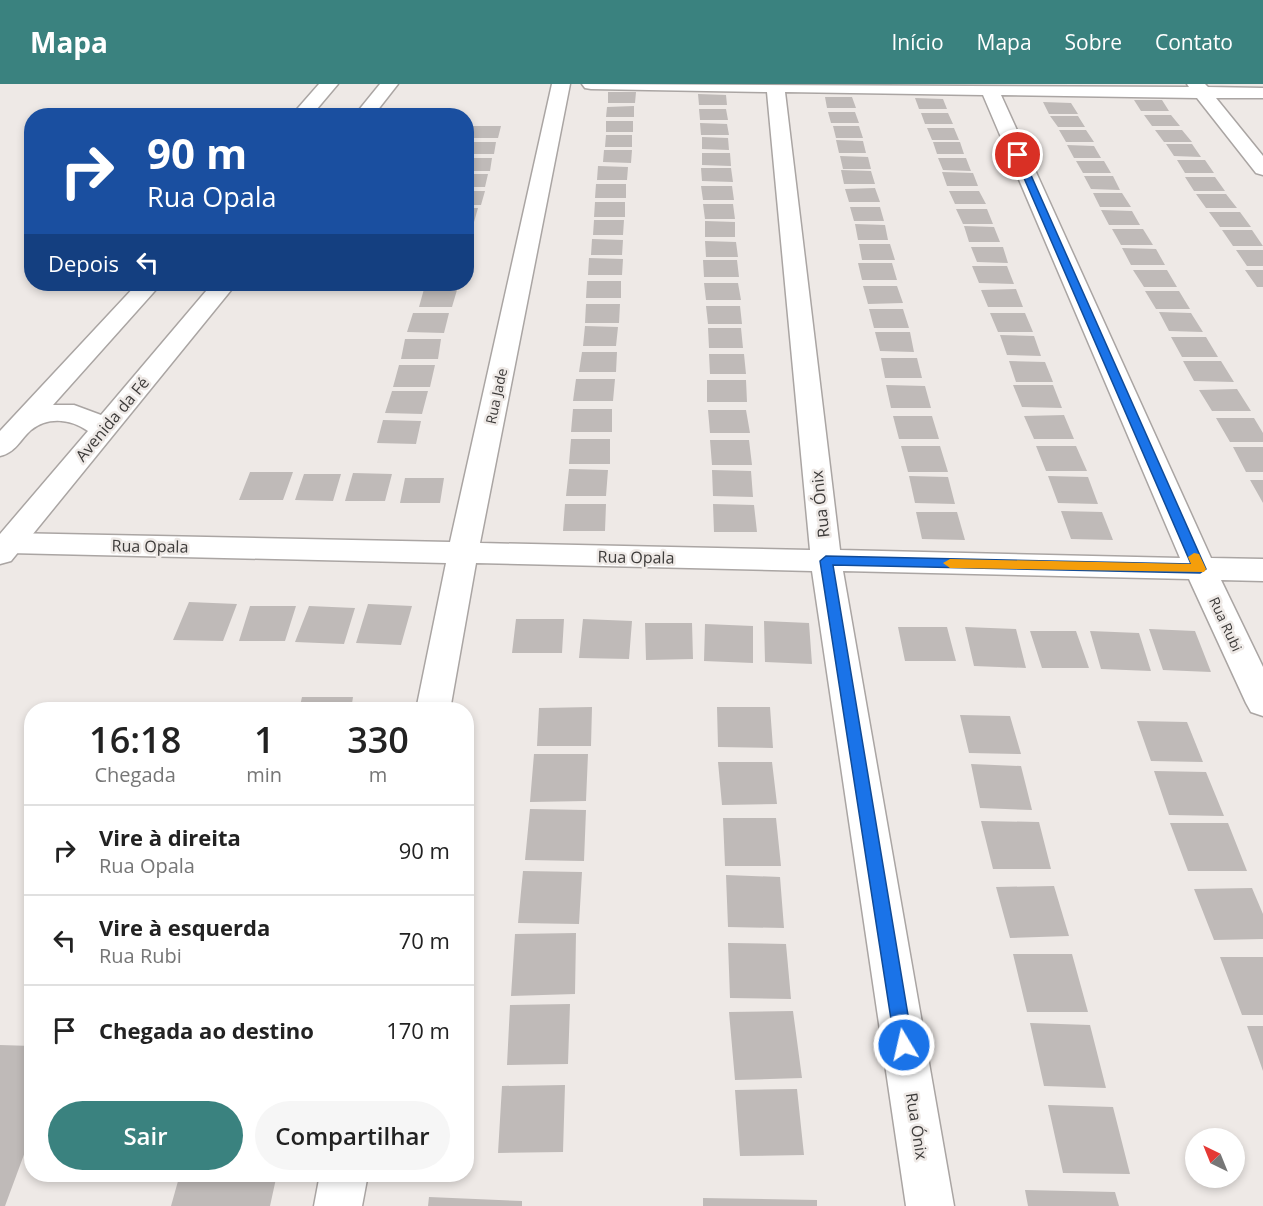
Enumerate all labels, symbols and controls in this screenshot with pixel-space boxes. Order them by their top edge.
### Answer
text: Mapa [30,23,108,61]
text: Início [891,28,944,56]
text: Mapa [977,28,1032,56]
text: Sobre [1065,28,1122,56]
text: Contato [1155,28,1233,56]
text: 90 m [147,124,247,181]
pin [992,129,1043,180]
icon: right [48,132,126,210]
icon: arrive [1001,138,1034,171]
text: Rua Opala [147,178,277,215]
icon: left [131,246,164,279]
text: Depois [48,248,119,278]
street label: Rua Jade [481,366,511,426]
street label: Avenida da Fé [70,372,154,466]
street label: Rua Ónix [805,469,834,539]
street label: Rua Opala [111,534,189,558]
street label: Rua Opala [597,545,675,569]
street label: Rua Rubi [1205,594,1247,654]
text: 16:18 [89,715,181,764]
text: 1 [254,715,275,764]
text: 330 [347,715,409,764]
text: Chegada [94,761,176,788]
text: min [246,761,282,788]
text: m [369,761,387,788]
text: Vire à direita [99,822,241,852]
icon: right [48,834,81,867]
text: 90 m [399,835,450,865]
text: Rua Opala [99,852,195,879]
text: Vire à esquerda [99,912,270,942]
icon: left [48,924,81,957]
text: 70 m [399,925,450,955]
text: Rua Rubi [99,942,182,969]
position arrow [872,1013,936,1077]
icon: arrive [48,1014,81,1047]
text: Chegada ao destino [99,1015,314,1045]
text: 170 m [386,1015,450,1045]
street label: Rua Ónix [901,1091,933,1162]
button: Sair [48,1101,243,1170]
button: Compartilhar [255,1101,450,1170]
north arrow [1185,1128,1245,1188]
map controls [1185,1128,1245,1188]

